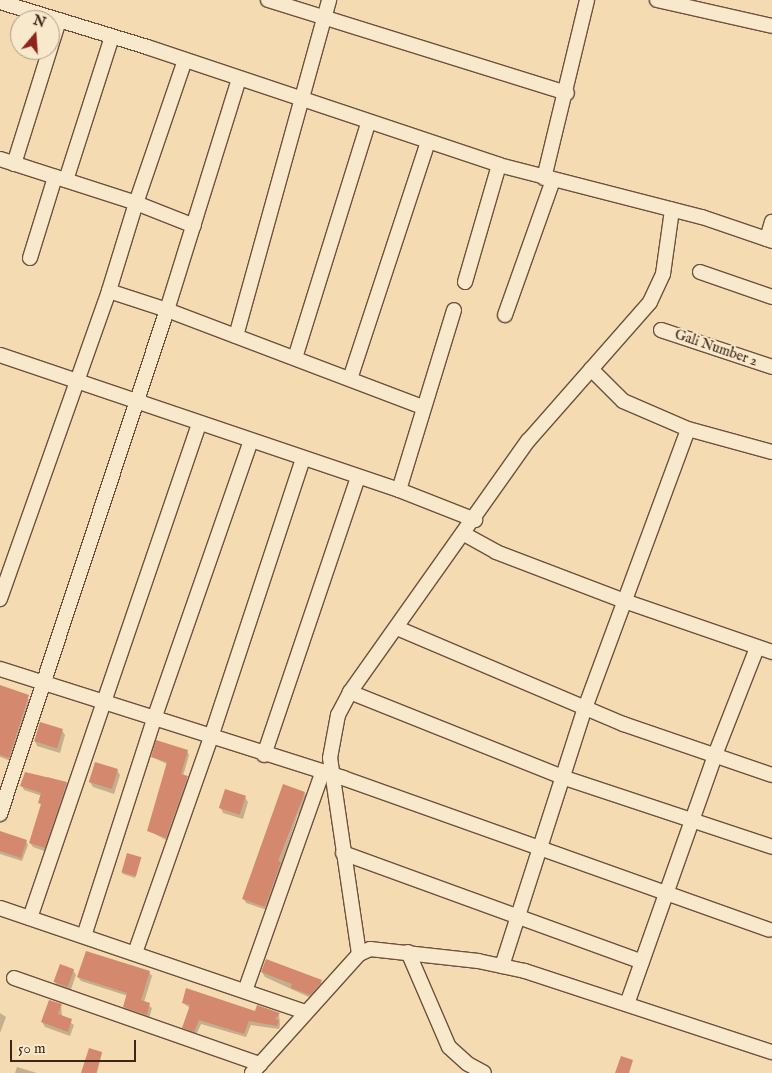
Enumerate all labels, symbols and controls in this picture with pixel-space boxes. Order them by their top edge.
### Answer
north arrow [10,10,60,60]
text: N [31,11,48,32]
street label: Gali Number 2 [672,326,760,370]
scale bar [12,1030,139,1062]
text: 50 m [18,1039,46,1058]

